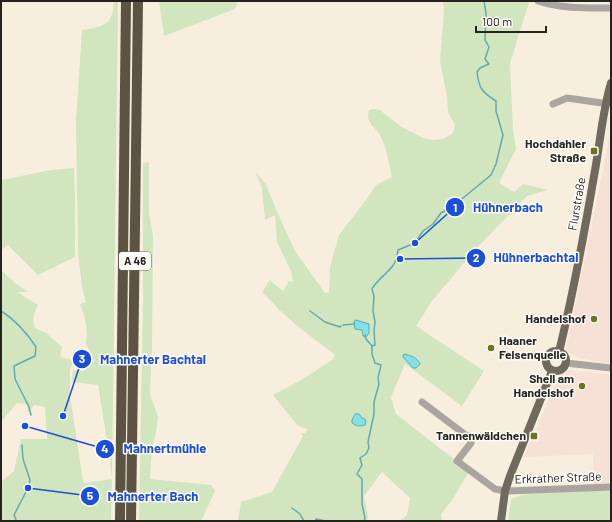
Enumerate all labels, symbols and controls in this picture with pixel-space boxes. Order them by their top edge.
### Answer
scale bar [476,8,546,34]
text: 100 m [482,14,512,28]
place label: Hochdahler Straße [525,136,586,164]
marker: Hochdahler Straße [589,146,599,156]
street label: Flurstraße [564,176,588,232]
callout: Hühnerbach [445,195,551,220]
text: Hühnerbach [473,199,543,215]
text: 1 [453,200,457,214]
callout: Hühnerbachtal [466,245,586,270]
text: Hühnerbachtal [494,249,578,265]
text: 2 [473,250,480,264]
road number: A 46 [119,252,151,270]
place label: Handelshof [526,311,586,325]
marker: Handelshof [589,314,599,324]
place label: Haaner Felsenquelle [499,333,566,361]
marker: Haaner Felsenquelle [486,343,496,353]
callout: Mahnerter Bachtal [72,347,214,372]
text: 3 [79,351,85,365]
text: Mahnerter Bachtal [100,351,206,367]
place label: Shell am Handelshof [514,371,574,399]
marker: Shell am Handelshof [577,381,587,391]
place label: Tannenwäldchen [436,428,526,442]
marker: Tannenwäldchen [529,431,539,441]
callout: Mahnertmühle [95,436,214,461]
text: Mahnertmühle [124,440,206,456]
text: 4 [101,441,109,455]
street label: Erkrather Straße [514,468,602,486]
callout: Mahnerter Bach [80,484,207,509]
text: 5 [87,488,94,502]
text: Mahnerter Bach [107,488,199,504]

